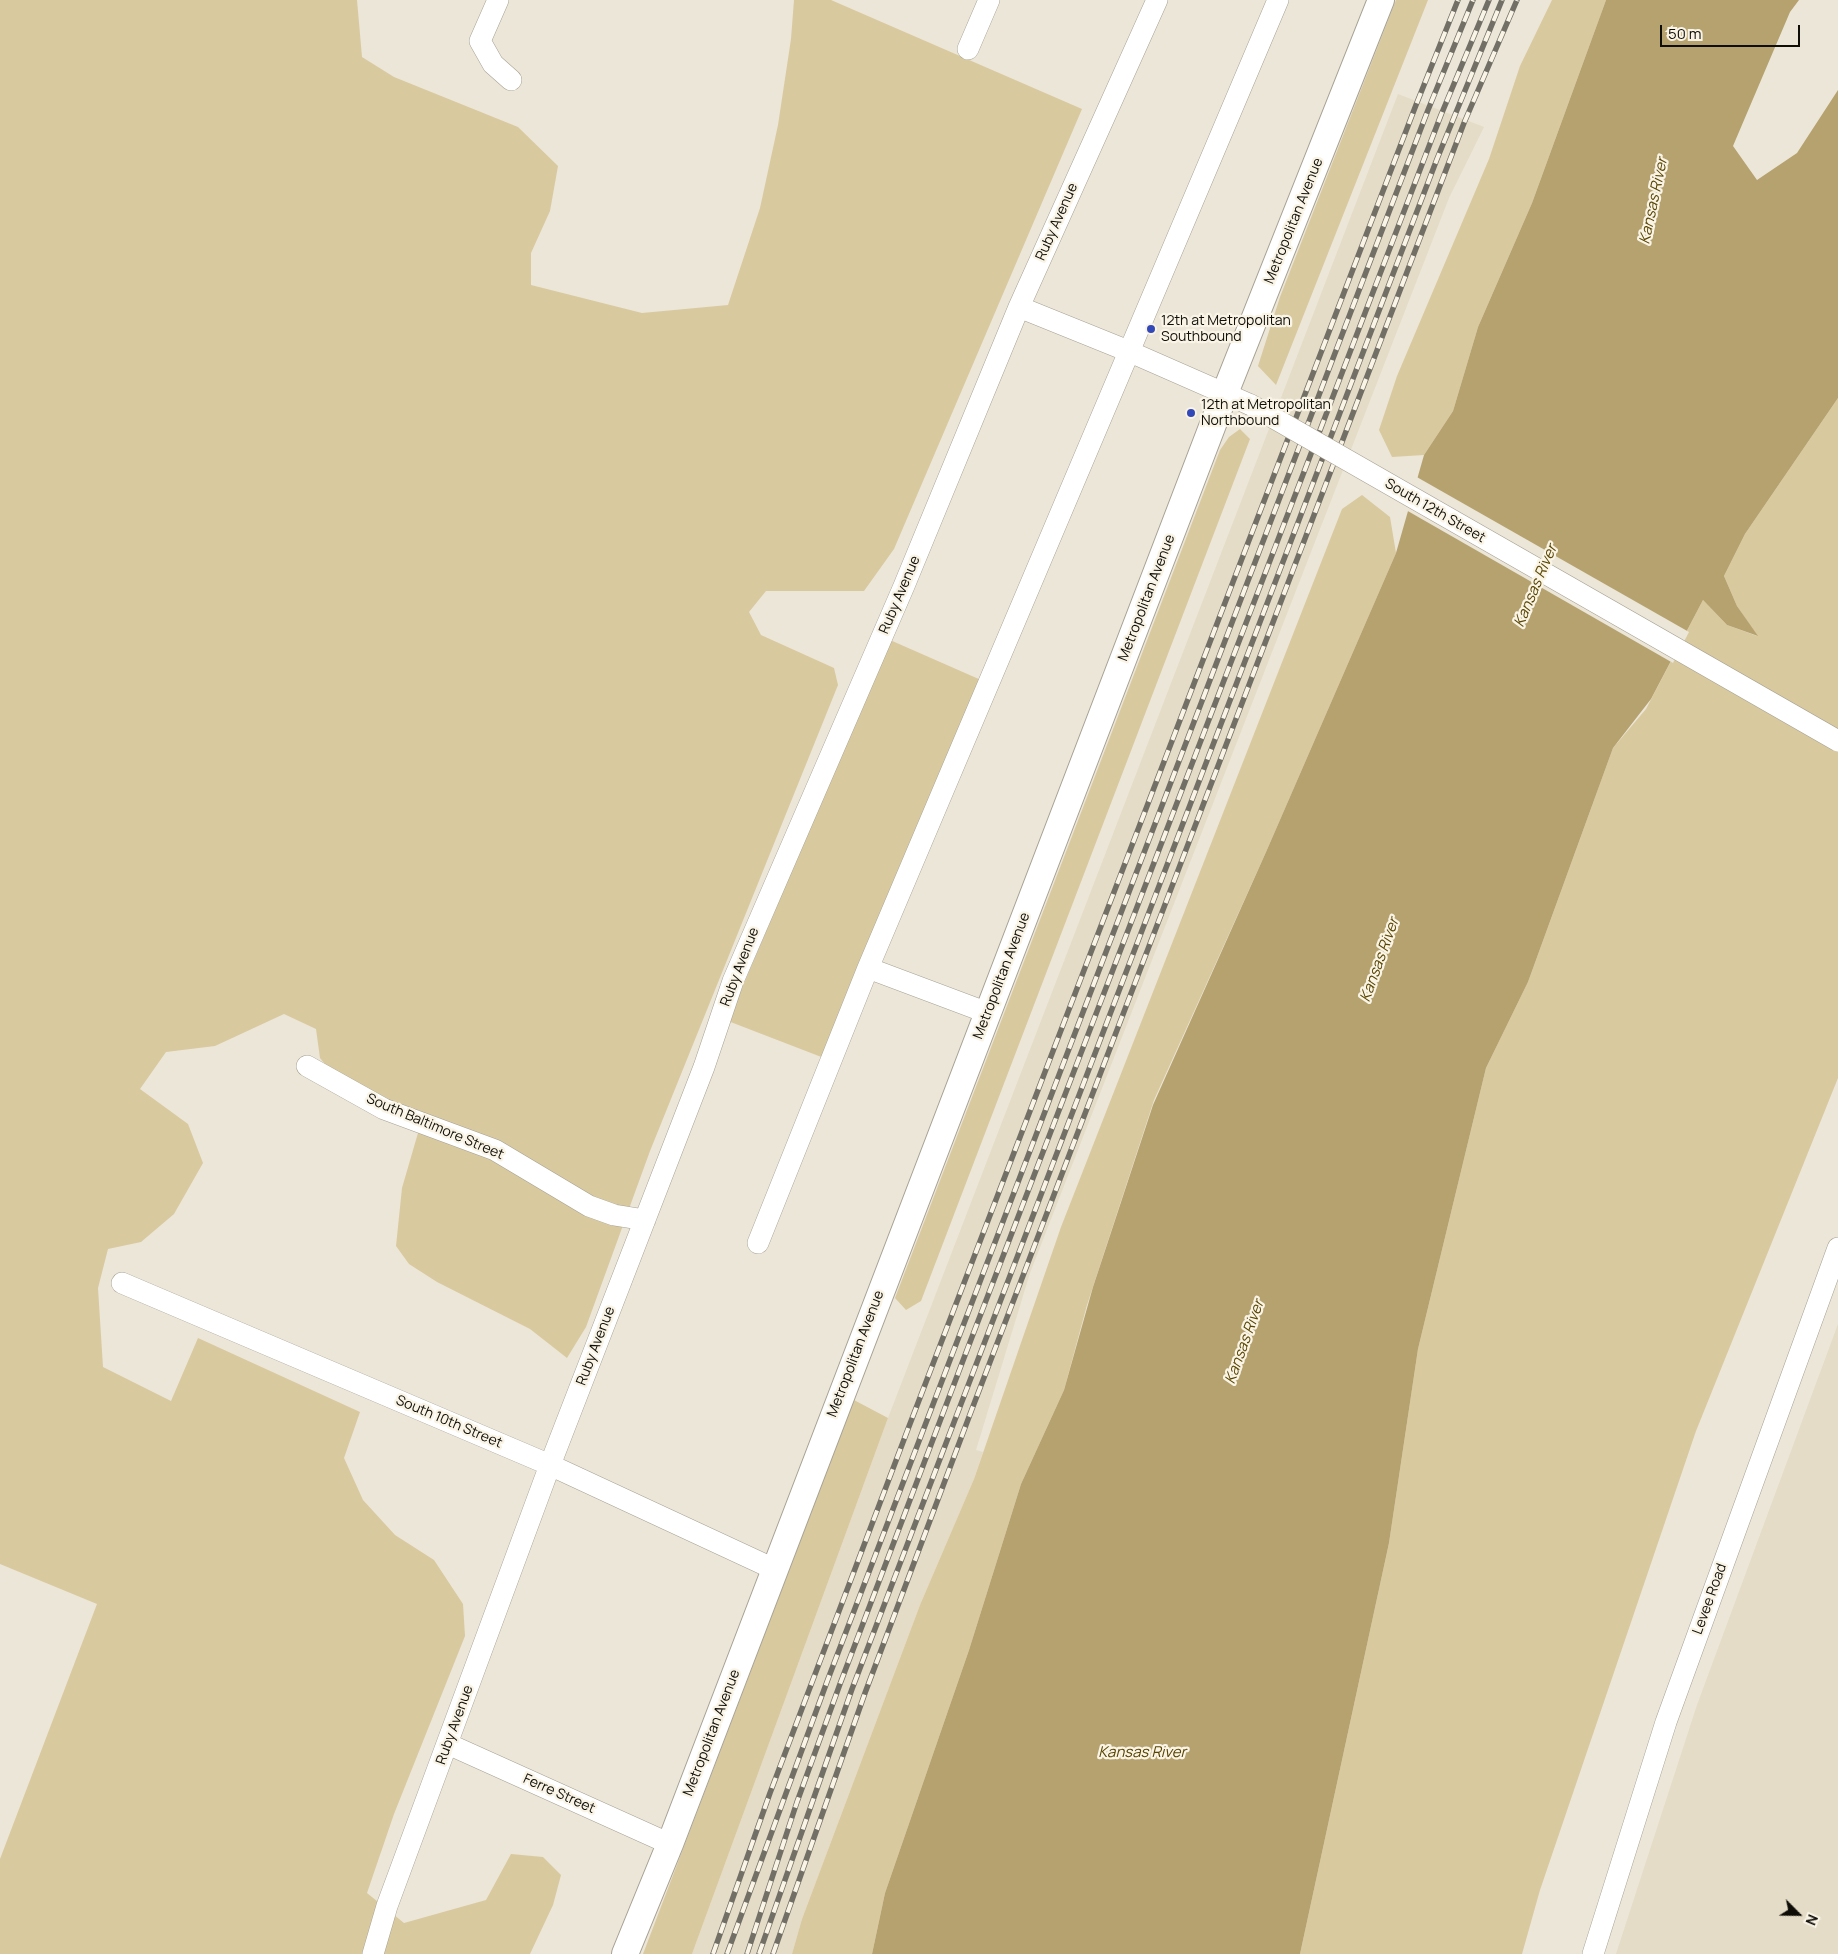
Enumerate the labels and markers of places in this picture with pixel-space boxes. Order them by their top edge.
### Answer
place label: 12th at Metropolitan Southbound [1161,313,1291,346]
marker: 12th at Metropolitan Southbound [1145,323,1157,335]
place label: 12th at Metropolitan Northbound [1201,397,1331,430]
marker: 12th at Metropolitan Northbound [1185,407,1197,419]

